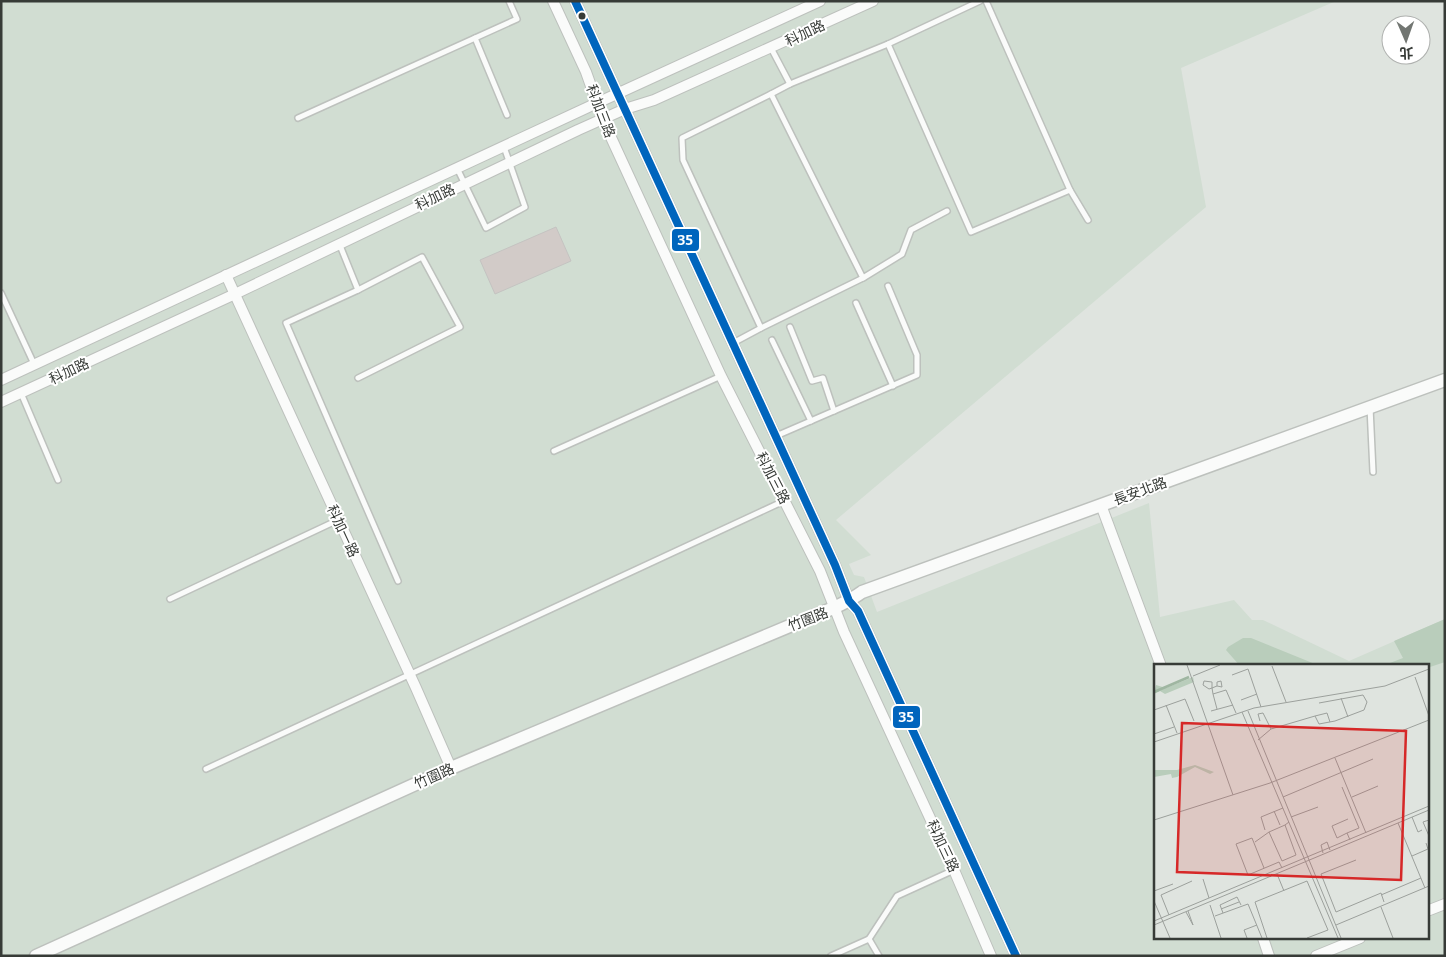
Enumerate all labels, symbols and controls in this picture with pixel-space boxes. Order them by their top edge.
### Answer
unlabelled marker [577,11,587,21]
north arrow [1381,15,1431,65]
street label: 科加路 [783,17,828,50]
text: 北 [1399,44,1414,61]
street label: 科加三路 [583,82,619,140]
street label: 科加路 [413,181,458,214]
line badge: 35 [671,228,700,252]
text: 35 [677,232,693,249]
street label: 科加路 [47,355,92,388]
street label: 科加三路 [752,449,793,507]
street label: 長安北路 [1111,474,1169,509]
street label: 科加一路 [323,502,362,560]
street label: 竹圍路 [786,604,831,635]
inset map [1154,664,1428,940]
line badge: 35 [892,705,921,729]
text: 35 [898,709,914,726]
street label: 竹圍路 [412,760,457,793]
street label: 科加三路 [923,817,962,875]

